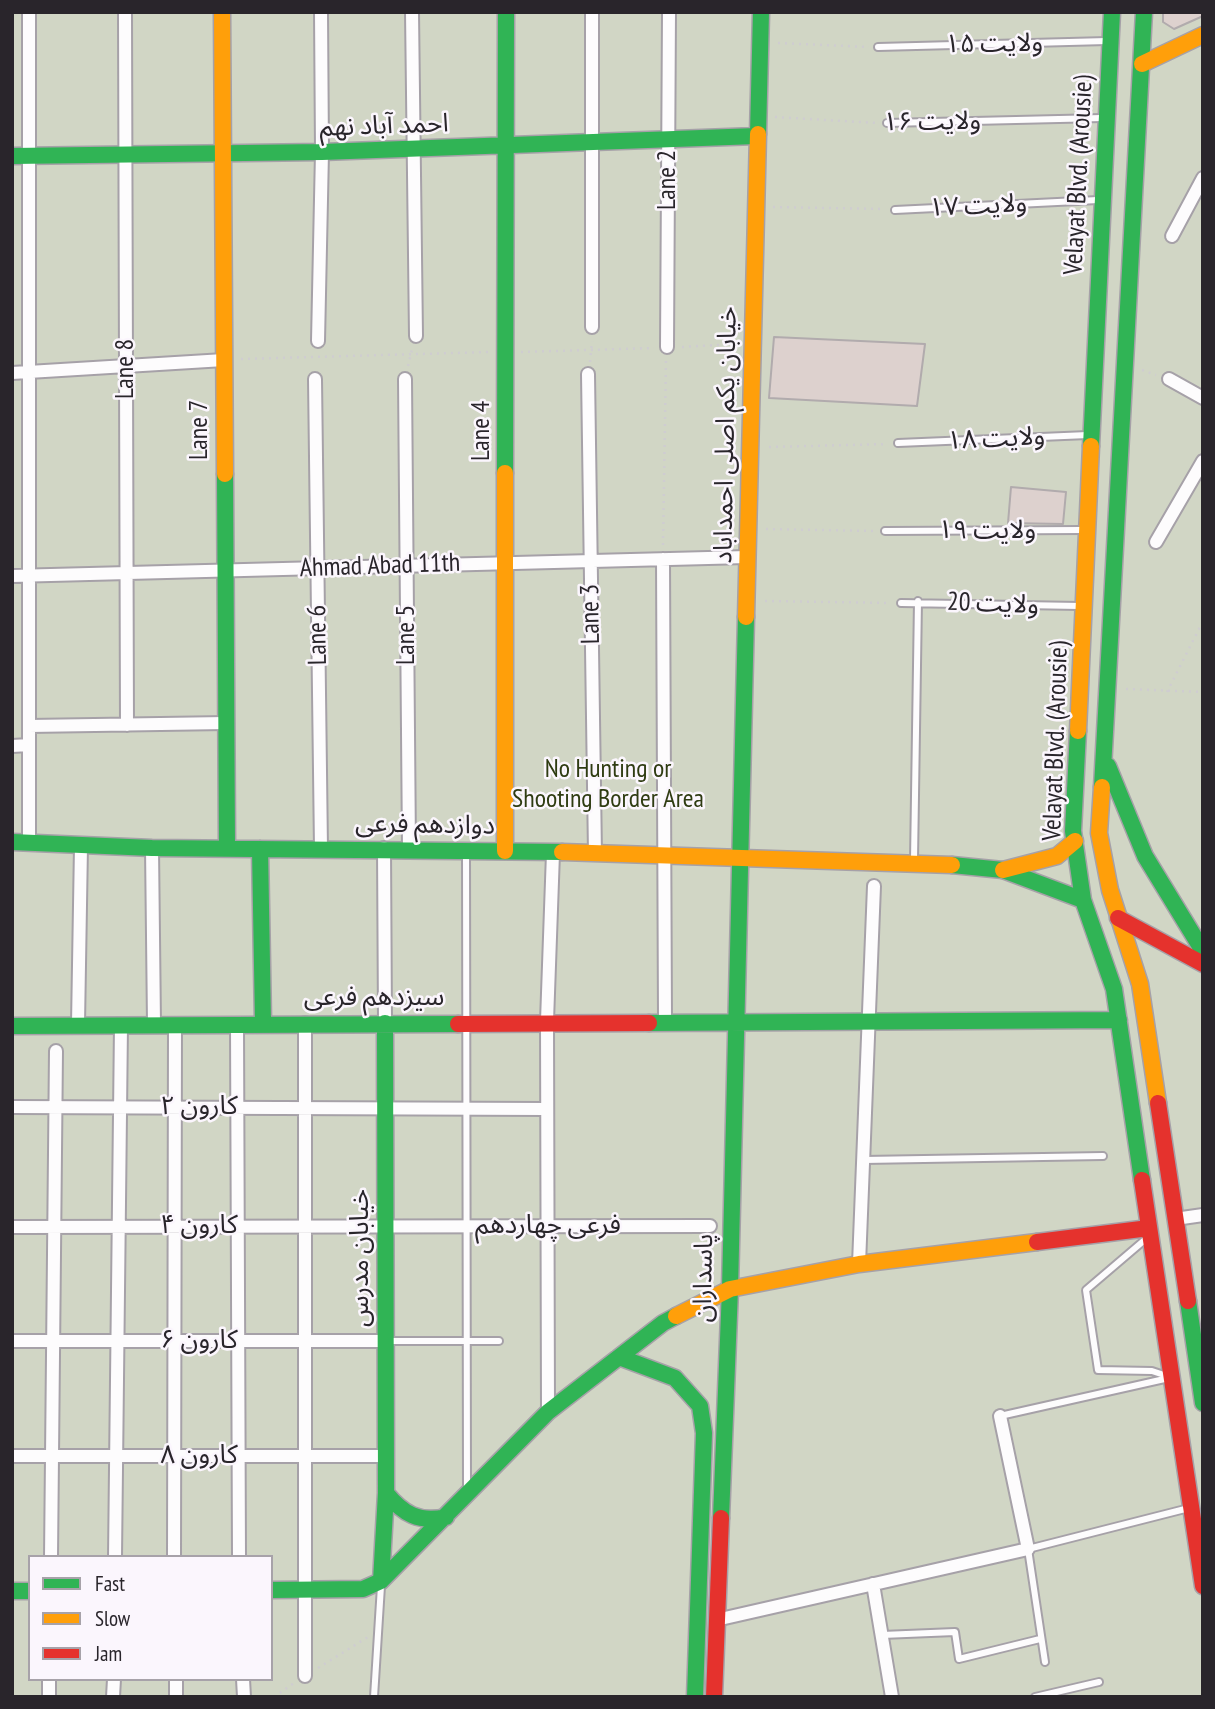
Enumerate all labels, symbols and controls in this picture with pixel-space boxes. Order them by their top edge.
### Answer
street label: ولایت ۱۵ [945,28,1043,60]
street label: Velayat Blvd. (Arousie) [1058,74,1100,276]
street label: ولایت ۱۶ [883,106,981,138]
street label: احمد آباد نهم [319,108,449,144]
street label: Lane 2 [652,150,684,210]
street label: ولایت ۱۷ [928,188,1028,224]
street label: خیابان یکم اصلی احمداباد [708,306,744,564]
street label: Lane 8 [110,339,142,399]
street label: Lane 7 [184,400,216,460]
street label: Lane 4 [466,401,498,461]
street label: ولایت ۱۸ [946,421,1046,457]
street label: ولایت ۱۹ [938,515,1036,547]
street label: Ahmad Abad 11th [299,548,461,584]
street label: Lane 3 [575,584,607,644]
street label: ولایت 20 [947,587,1039,621]
street label: Lane 6 [302,605,334,665]
street label: Lane 5 [391,605,423,665]
street label: Velayat Blvd. (Arousie) [1037,641,1075,841]
park label: No Hunting or Shooting Border Area [512,754,704,816]
street label: دوازدهم فرعی [355,808,495,842]
street label: سیزدهم فرعی [304,982,444,1014]
street label: کارون ۲ [160,1091,238,1123]
street label: خیابان مدرس [345,1189,377,1327]
street label: کارون ۴ [160,1210,238,1242]
street label: فرعی چهاردهم [475,1210,621,1242]
street label: پاسداران [688,1233,720,1323]
street label: کارون ۶ [160,1325,238,1357]
street label: کارون ۸ [160,1440,238,1472]
legend [28,1555,273,1681]
text: Fast [95,1570,125,1597]
text: Slow [95,1605,130,1632]
text: Jam [95,1640,122,1667]

